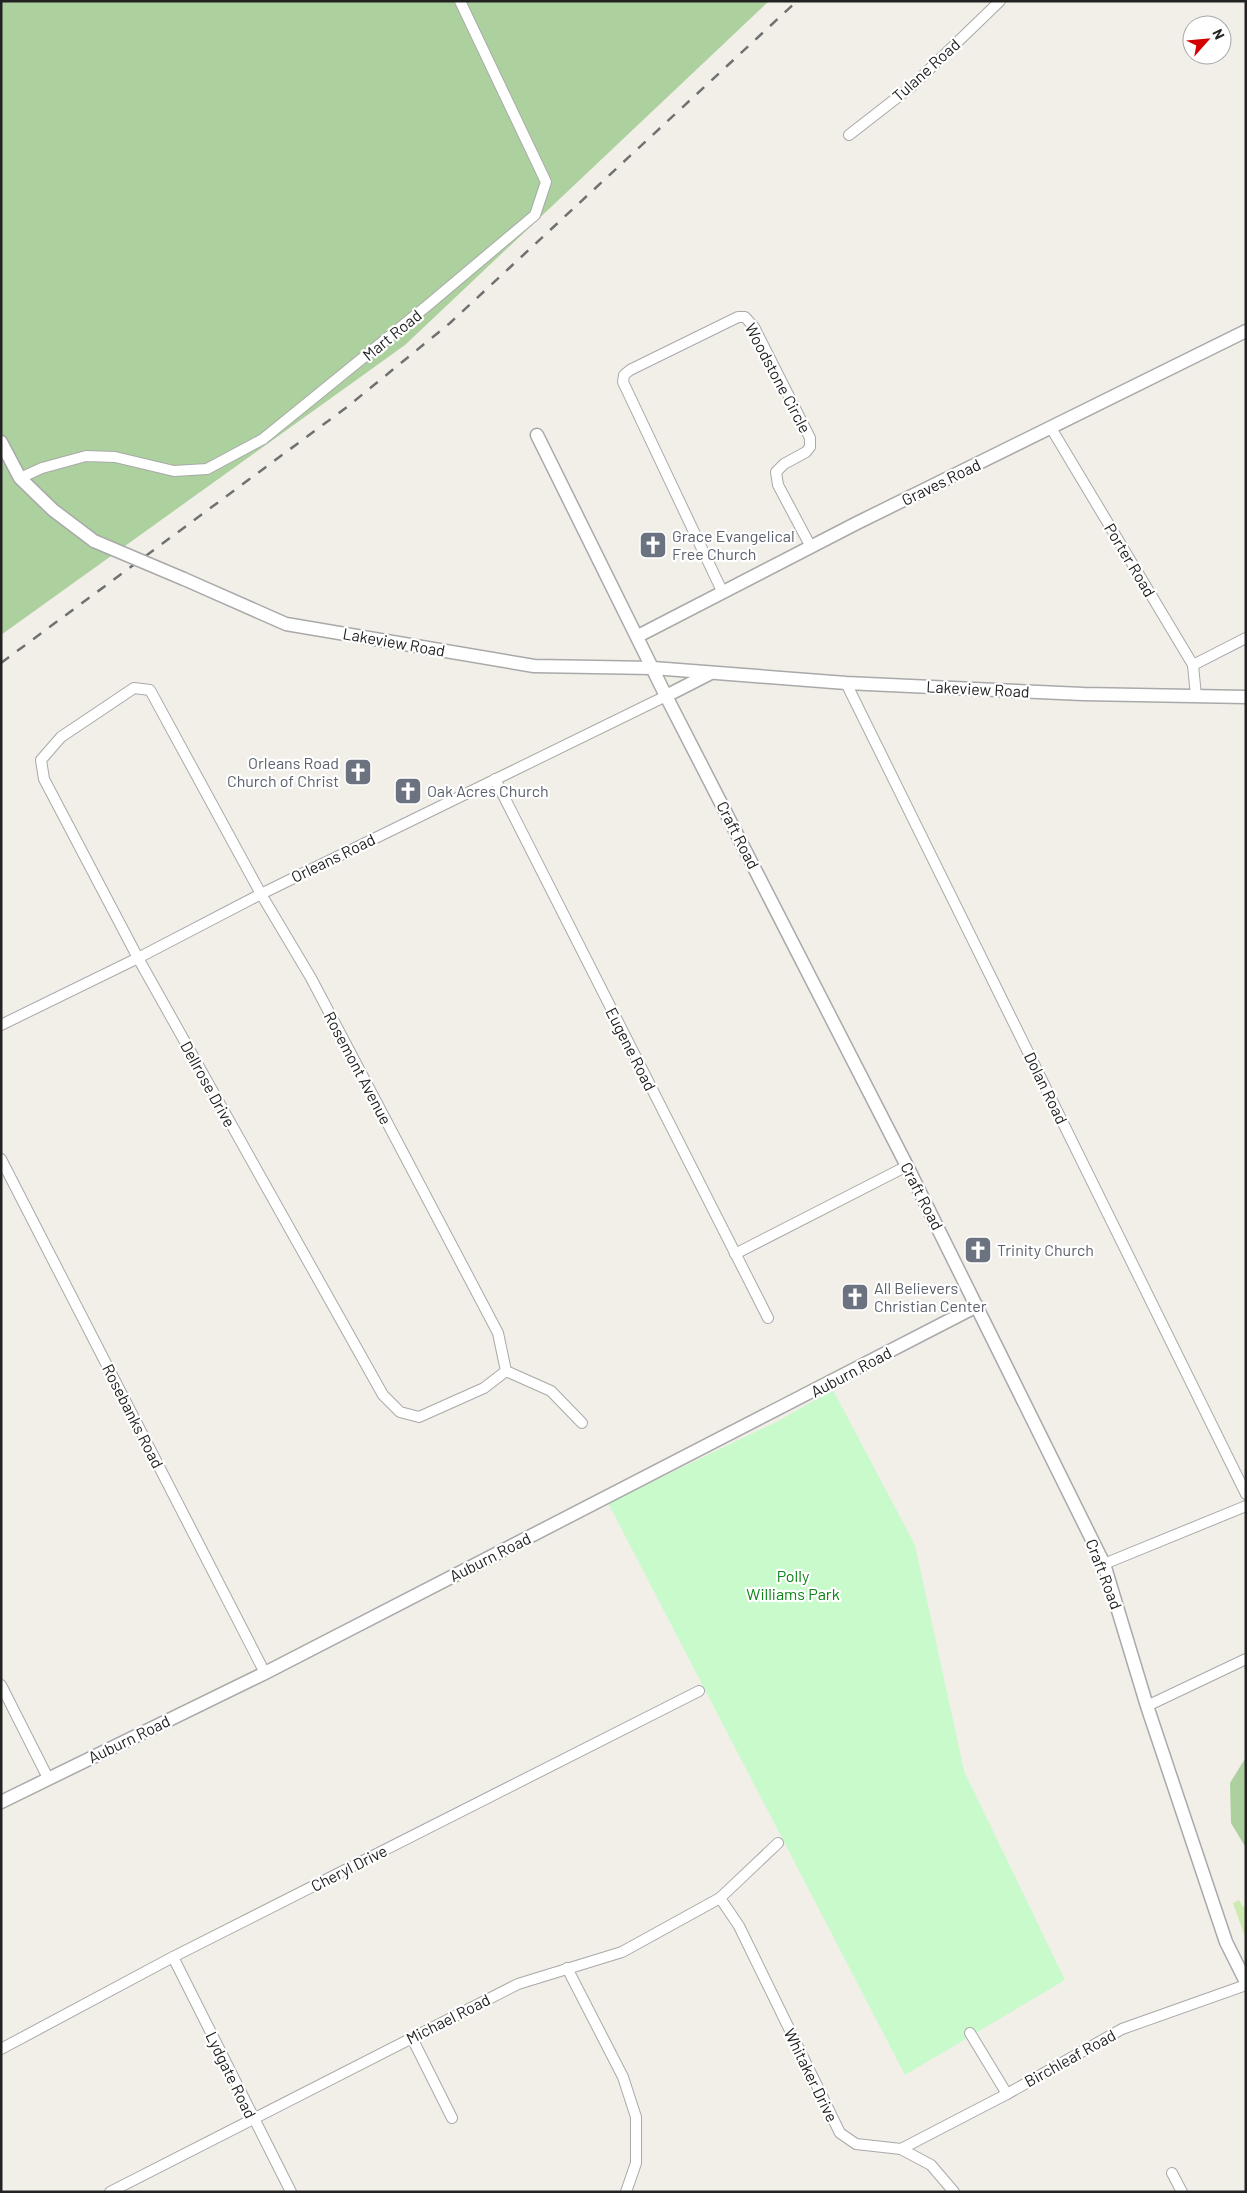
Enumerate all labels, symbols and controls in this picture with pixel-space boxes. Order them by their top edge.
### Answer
north arrow [1182,15,1232,65]
text: N [1209,26,1229,42]
street label: Tulane Road [888,34,963,105]
street label: Mart Road [358,305,425,364]
street label: Woodstone Circle [741,320,815,436]
street label: Graves Road [898,454,983,509]
street label: Porter Road [1101,520,1160,600]
place label: Grace Evangelical Free Church [672,526,795,563]
church icon: Grace Evangelical Free Church [638,530,668,560]
street label: Lakeview Road [342,623,447,660]
street label: Lakeview Road [926,676,1030,701]
place label: Orleans Road Church of Christ [227,753,339,790]
church icon: Orleans Road Church of Christ [343,757,373,787]
church icon: Oak Acres Church [393,776,423,806]
place label: Oak Acres Church [427,781,549,800]
street label: Craft Road [713,798,764,872]
street label: Orleans Road [288,829,378,886]
street label: Eugene Road [602,1004,661,1094]
street label: Rosemont Avenue [321,1008,396,1127]
street label: Dellrose Drive [177,1037,240,1130]
street label: Dolan Road [1021,1049,1072,1127]
street label: Craft Road [897,1159,948,1233]
church icon: Trinity Church [963,1235,993,1265]
place label: Trinity Church [997,1240,1094,1259]
place label: All Believers Christian Center [874,1278,987,1315]
church icon: All Believers Christian Center [840,1282,870,1312]
street label: Auburn Road [807,1342,894,1401]
street label: Rosebanks Road [99,1360,168,1471]
street label: Auburn Road [446,1528,534,1585]
street label: Craft Road [1082,1536,1127,1612]
park label: Polly Williams Park [746,1566,840,1603]
street label: Auburn Road [85,1711,173,1767]
street label: Cheryl Drive [308,1840,390,1895]
street label: Michael Road [403,1989,493,2048]
street label: Whitaker Drive [781,2025,842,2125]
street label: Birchleaf Road [1021,2025,1119,2090]
street label: Lydgate Road [202,2028,261,2121]

